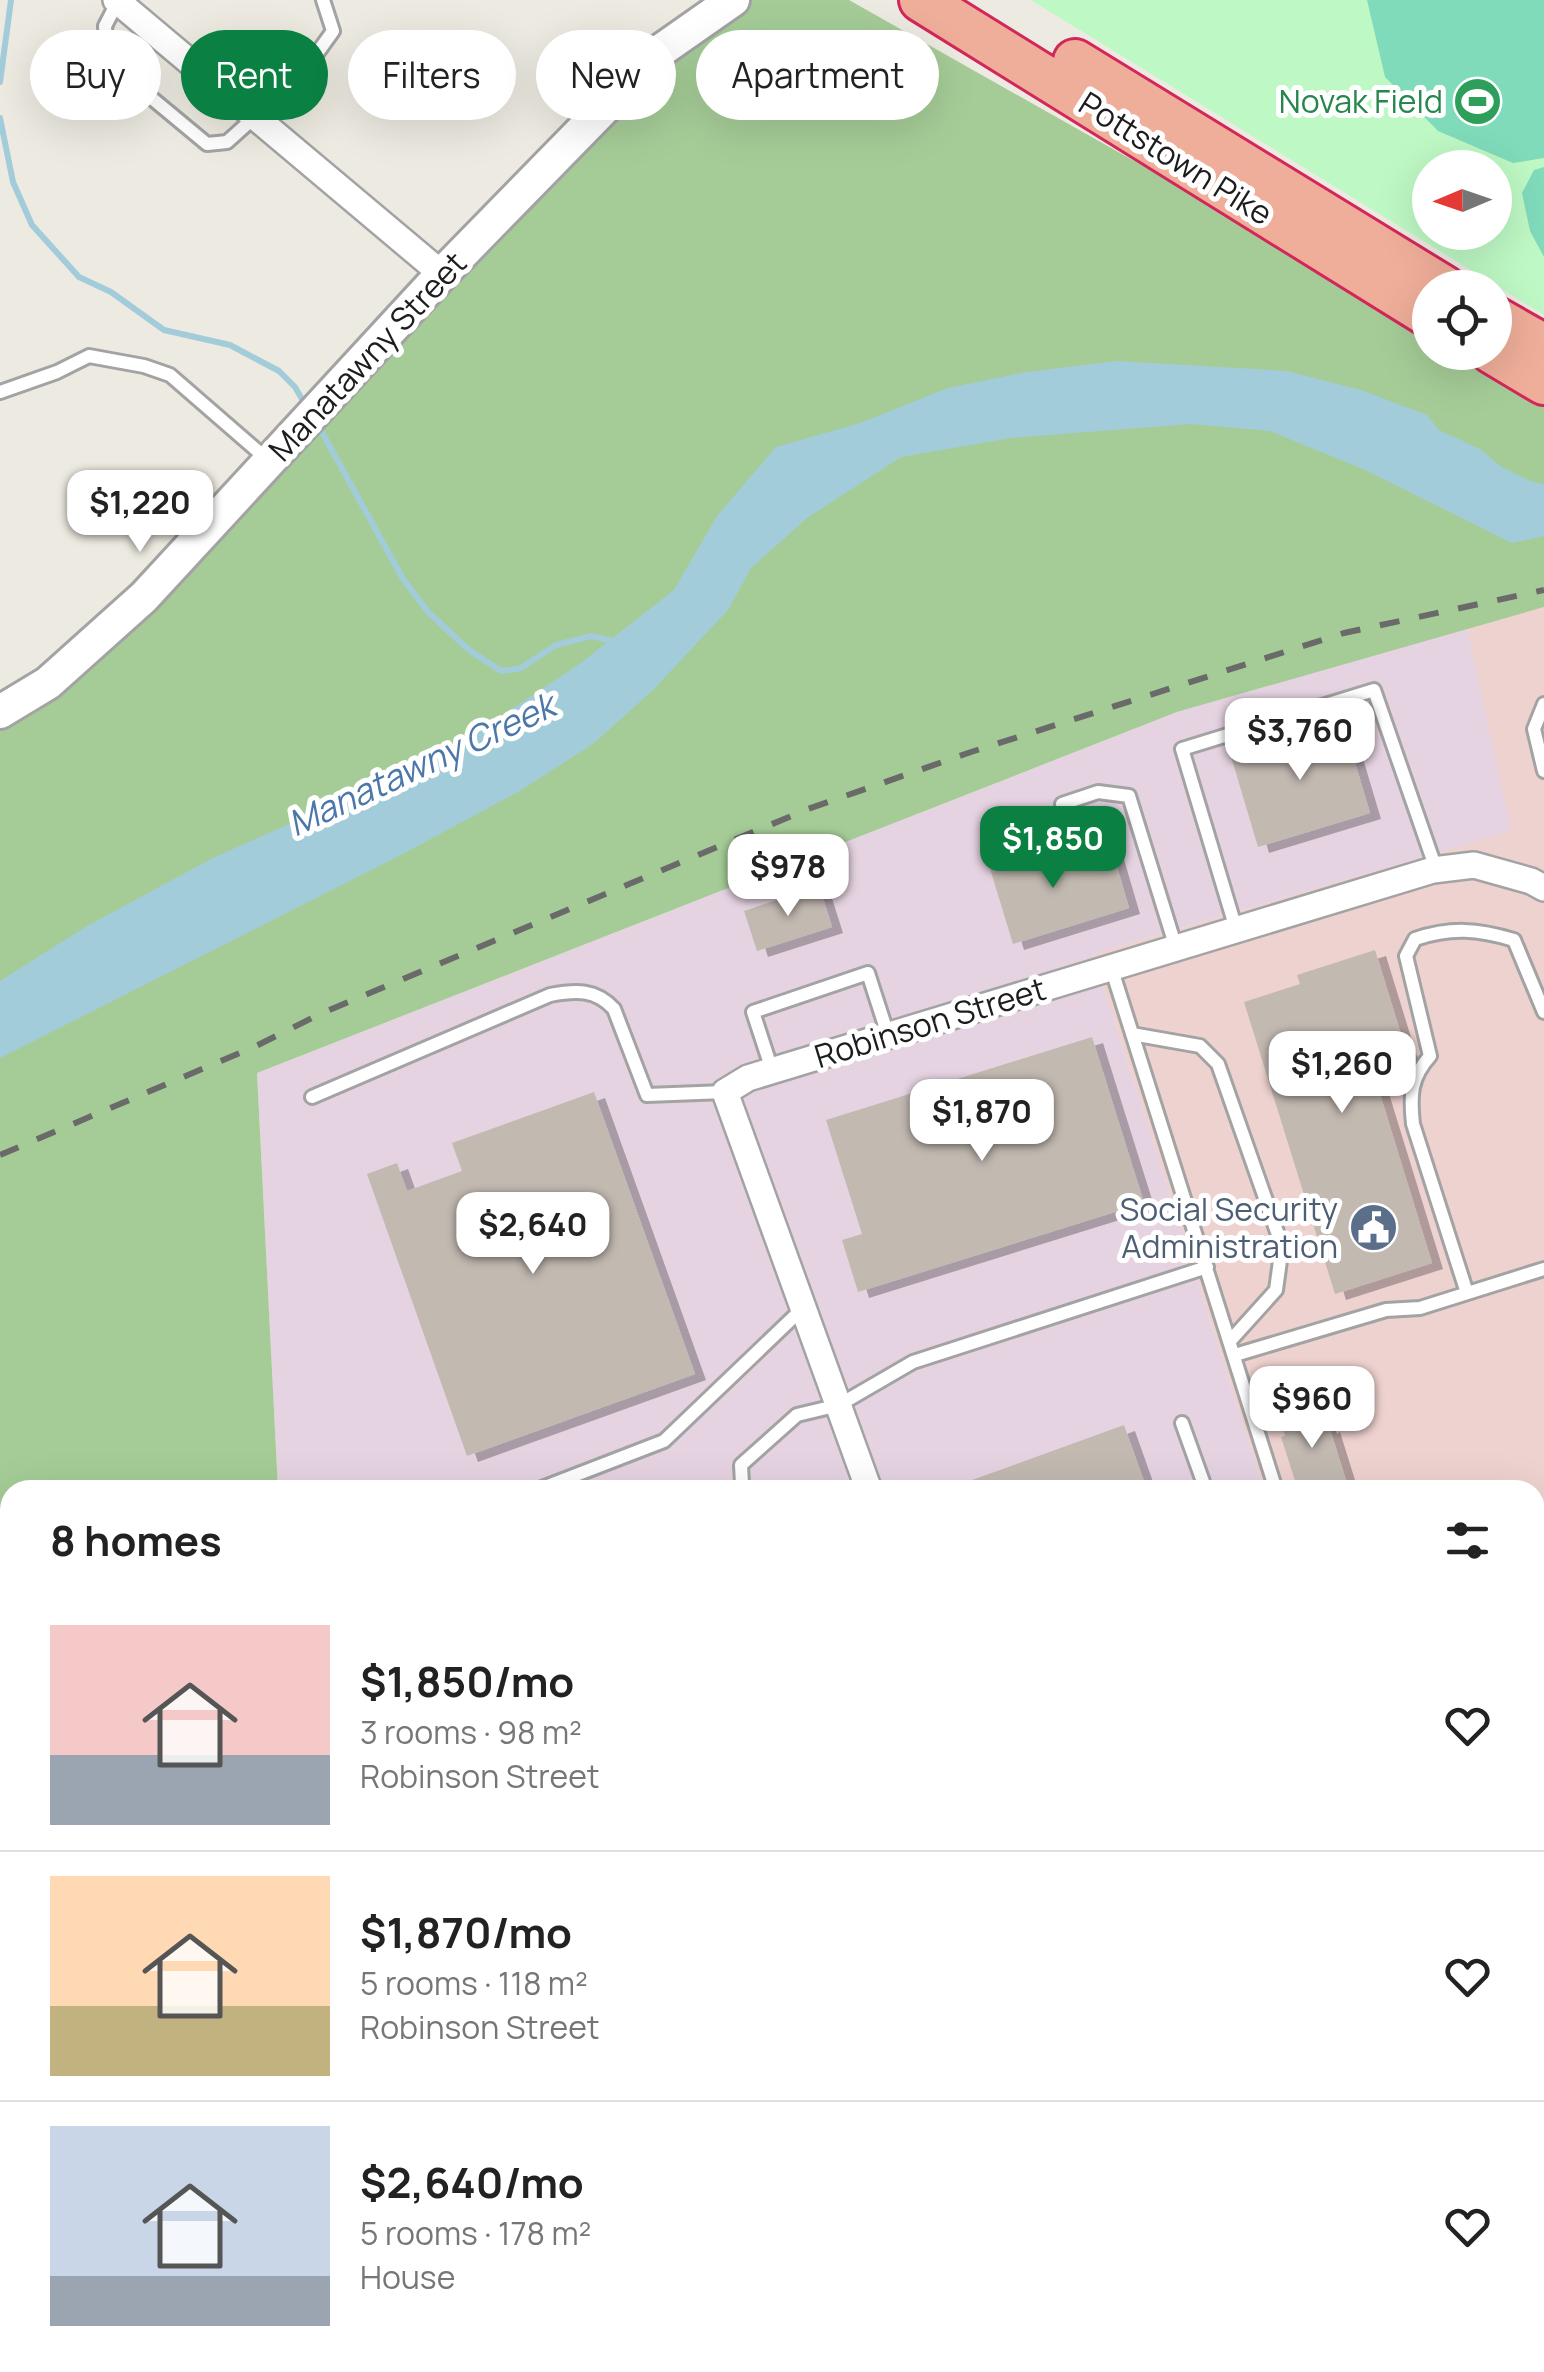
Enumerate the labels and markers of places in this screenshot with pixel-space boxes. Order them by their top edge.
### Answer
sports icon: Novak Field [1452,75,1504,127]
place label: Novak Field [1279,79,1443,123]
pin: $1,220 [59,470,221,555]
pin: $3,760 [1219,698,1381,783]
pin: $1,850 [972,806,1134,891]
pin: $978 [729,834,847,919]
pin: $1,260 [1261,1031,1423,1116]
pin: $1,870 [901,1079,1063,1164]
place label: Social Security Administration [1120,1187,1338,1268]
pin: $2,640 [452,1192,614,1277]
public building icon: Social Security Administration [1347,1201,1399,1253]
pin: $960 [1253,1366,1371,1451]

